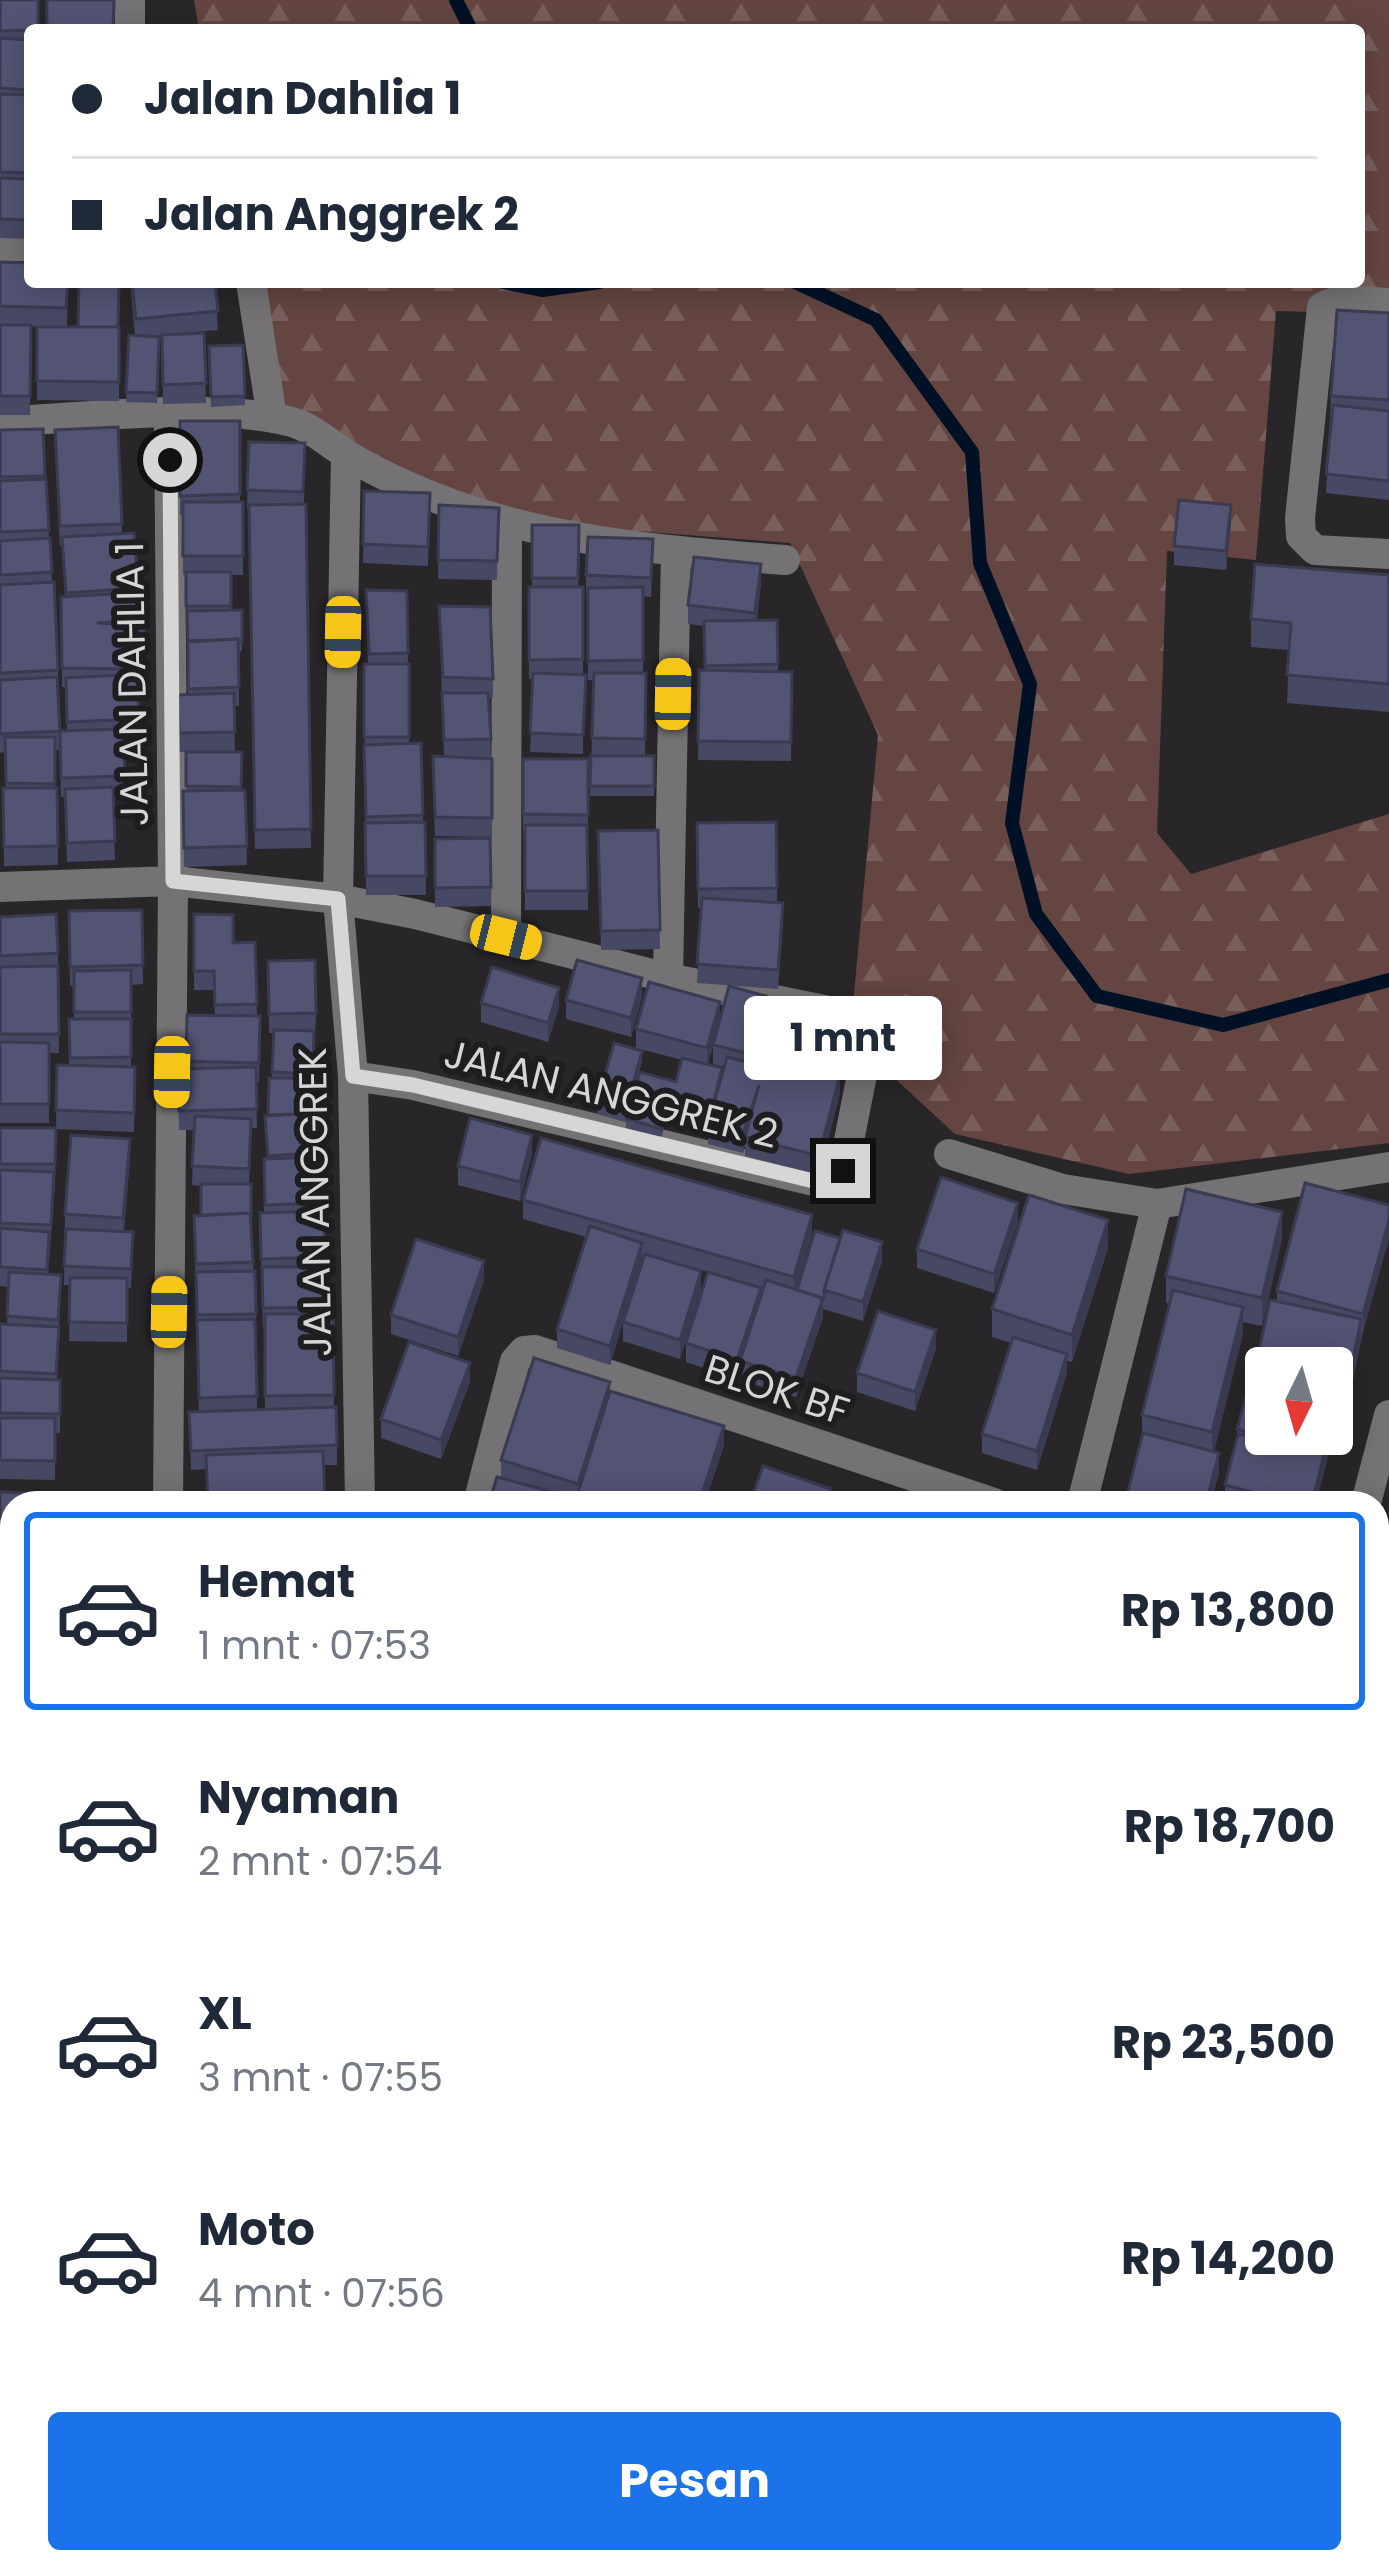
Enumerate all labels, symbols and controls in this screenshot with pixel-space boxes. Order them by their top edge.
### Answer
text: Jalan Dahlia 1 [144,67,461,130]
text: Jalan Anggrek 2 [144,183,519,246]
route start [143,433,197,487]
street label: JALAN DAHLIA 1 [102,541,162,827]
car [324,596,362,668]
car [654,658,692,730]
car [467,911,545,963]
callout: 1 mnt [744,997,942,1081]
text: 1 mnt [790,1010,896,1065]
street label: JALAN ANGGREK 2 [438,1026,784,1162]
car [153,1036,191,1108]
street label: JALAN ANGGREK [285,1047,345,1357]
route end [816,1144,870,1198]
car [150,1276,188,1348]
street label: BLOK BF [698,1341,856,1439]
north arrow [1245,1347,1353,1455]
map controls [1245,1347,1353,1455]
text: Hemat [198,1550,355,1613]
icon: car [54,1557,162,1665]
text: Rp 13,800 [1121,1579,1335,1642]
text: 1 mnt · 07:53 [198,1618,431,1673]
text: Nyaman [198,1766,399,1829]
icon: car [54,1773,162,1881]
text: Rp 18,700 [1124,1795,1335,1858]
text: 2 mnt · 07:54 [198,1834,442,1889]
text: XL [198,1982,252,2045]
icon: car [54,1989,162,2097]
text: Rp 23,500 [1112,2011,1335,2074]
text: 3 mnt · 07:55 [198,2050,443,2105]
text: Moto [198,2198,315,2261]
icon: car [54,2205,162,2313]
text: Rp 14,200 [1121,2227,1335,2290]
text: 4 mnt · 07:56 [198,2266,445,2321]
button: Pesan [48,2412,1341,2550]

